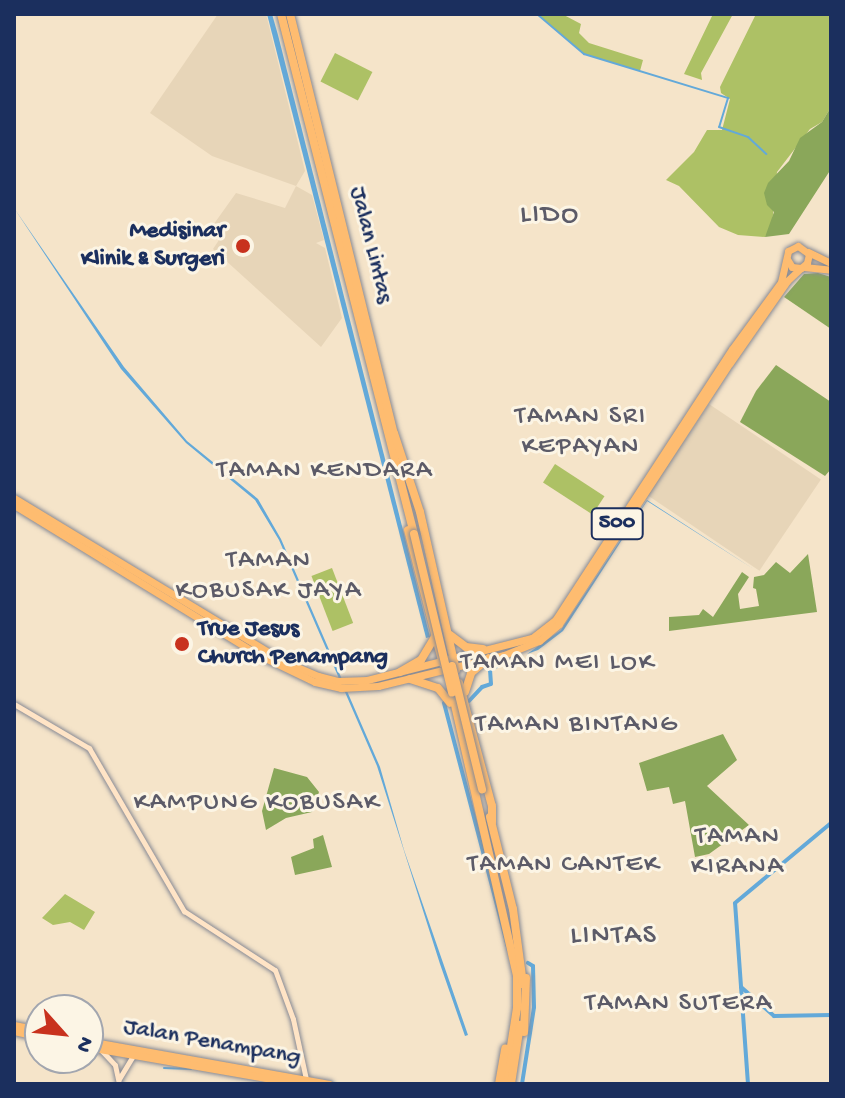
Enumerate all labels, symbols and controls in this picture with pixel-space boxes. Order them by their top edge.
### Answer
street label: Jalan Lintas [342,184,398,306]
district label: LIDO [520,199,580,233]
place label: Medisinar Klinik & Surgeri [81,218,225,274]
marker: Medisinar Klinik & Surgeri [232,235,254,257]
district label: TAMAN SRI KEPAYAN [515,402,647,464]
district label: TAMAN KENDARA [217,456,433,488]
road number: 500 [589,506,645,542]
district label: TAMAN KOBUSAK JAYA [176,546,362,608]
place label: True Jesus Church Penampang [198,616,388,672]
marker: True Jesus Church Penampang [173,635,191,653]
district label: TAMAN MEI LOK [461,648,655,680]
district label: TAMAN BINTANG [475,710,679,742]
district label: KAMPUNG KOBUSAK [134,788,380,820]
district label: TAMAN KIRANA [691,822,785,884]
district label: TAMAN CANTEK [468,850,660,882]
district label: LINTAS [570,920,658,954]
district label: TAMAN SUTERA [585,989,773,1021]
north arrow [24,994,104,1074]
street label: Jalan Penampang [121,1013,303,1073]
text: N [69,1032,98,1056]

